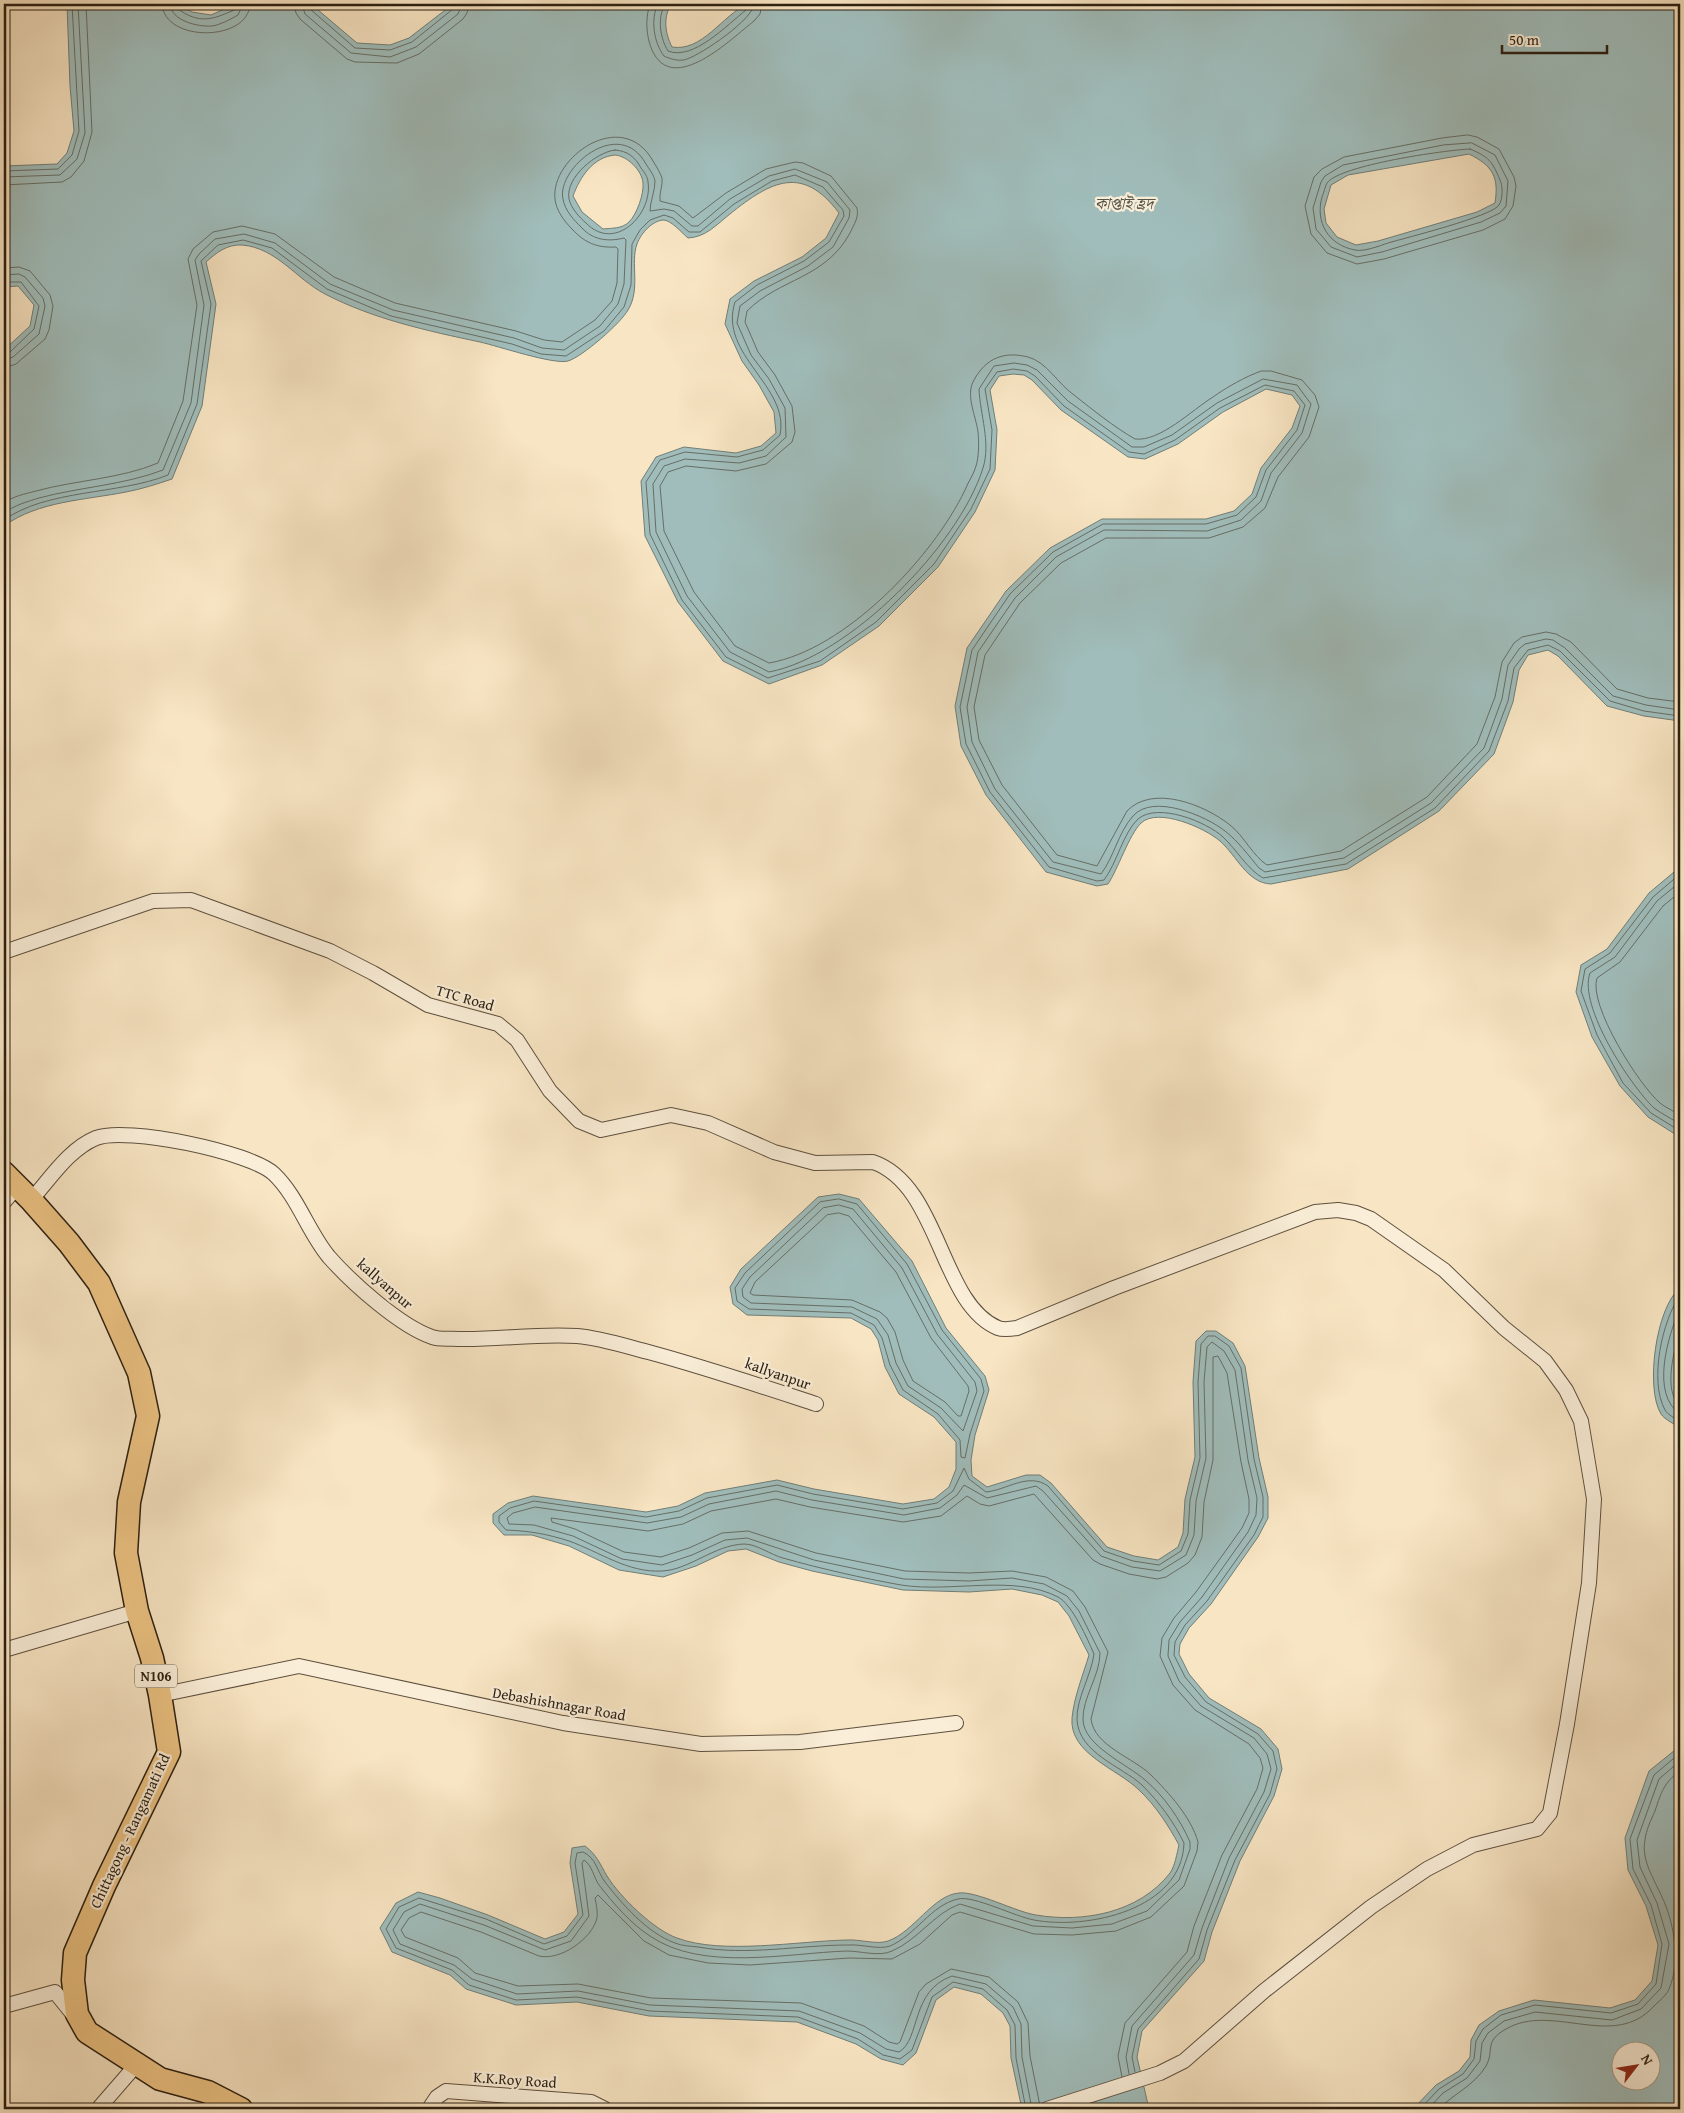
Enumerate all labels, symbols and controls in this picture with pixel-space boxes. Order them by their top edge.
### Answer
scale bar [1502,22,1606,54]
text: 50 m [1509,29,1540,50]
water label: কাপ্তাই হ্রদ [1095,191,1156,215]
street label: TTC Road [434,979,497,1016]
street label: kallyanpur [353,1253,418,1314]
street label: kallyanpur [742,1352,814,1395]
road number: N106 [135,1664,177,1688]
street label: Debashishnagar Road [491,1681,627,1726]
street label: Chittagong - Rangamati Rd [84,1750,175,1912]
north arrow [1612,2040,1662,2090]
text: N [1636,2050,1658,2069]
street label: K.K.Roy Road [473,2066,557,2093]

